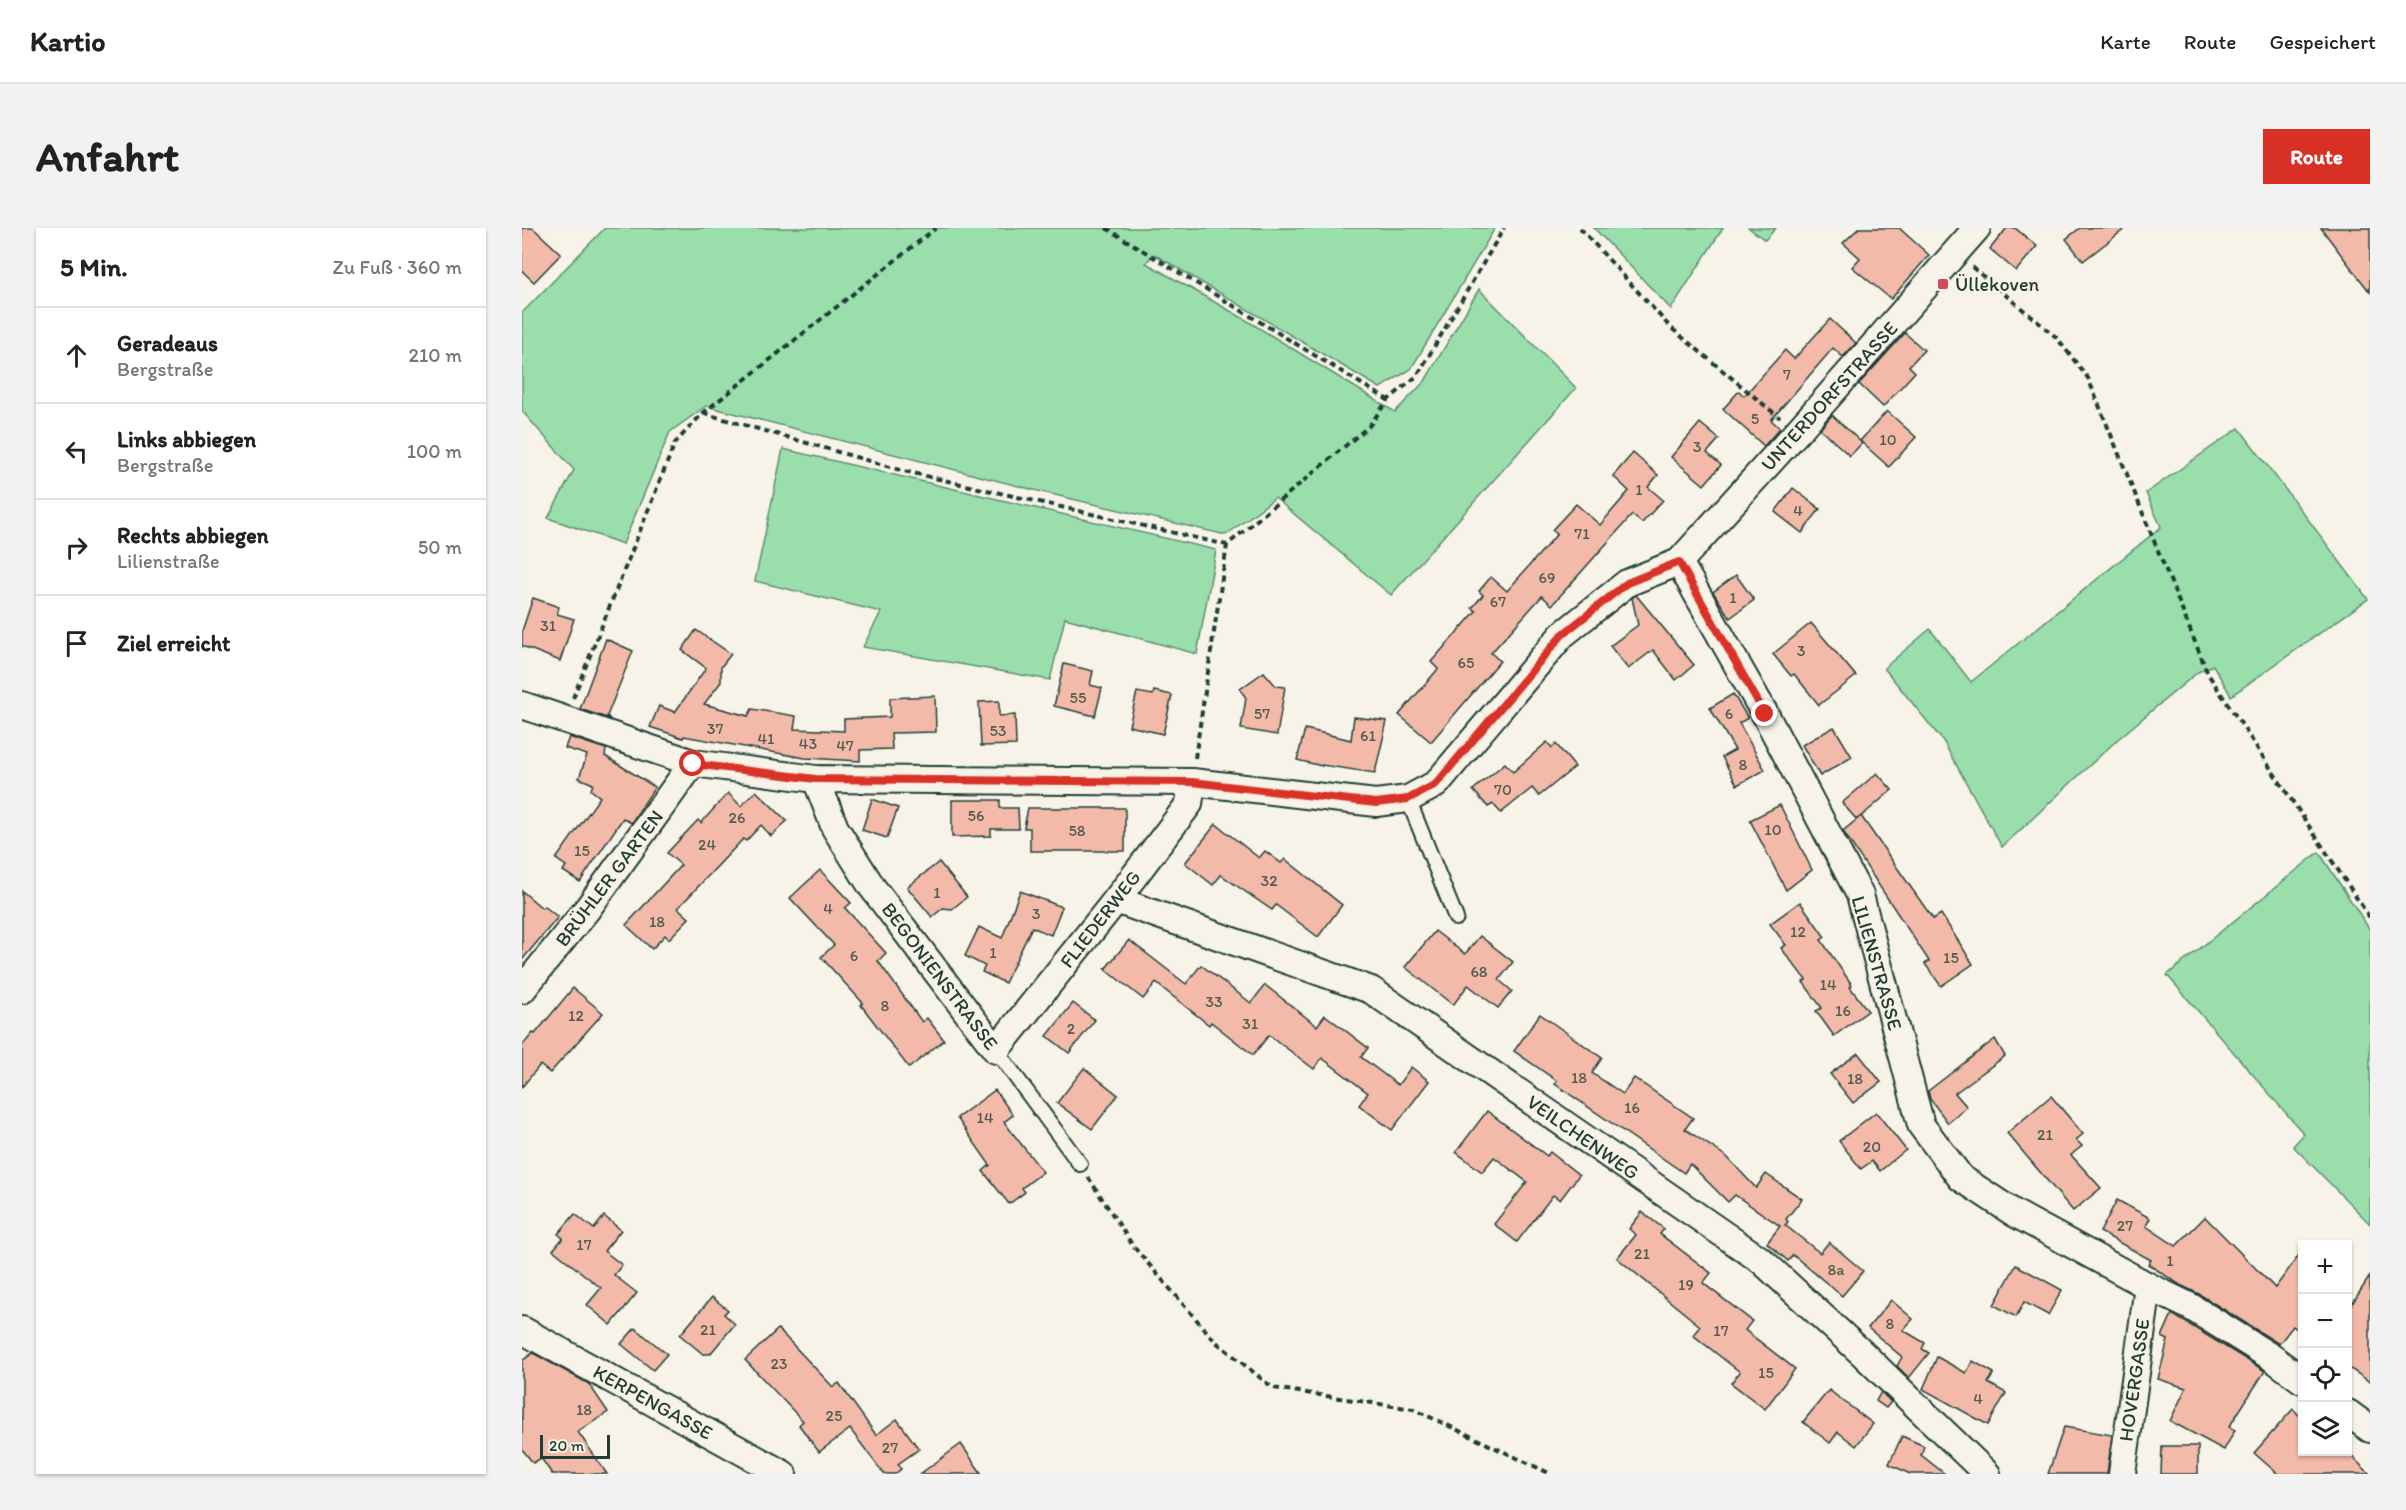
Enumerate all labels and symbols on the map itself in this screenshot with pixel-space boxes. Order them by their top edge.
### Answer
place label: Üllekoven [1955,272,2040,296]
marker: Üllekoven [1936,277,1950,291]
street label: UNTERDORFSTRASSE [1756,316,1902,476]
house number: 7 [1783,365,1791,384]
house number: 5 [1751,409,1759,428]
house number: 10 [1879,430,1897,449]
house number: 3 [1693,437,1702,456]
house number: 1 [1635,480,1643,499]
house number: 4 [1793,501,1803,520]
house number: 71 [1574,524,1590,543]
house number: 69 [1539,568,1555,587]
house number: 1 [1729,588,1737,607]
house number: 67 [1490,592,1506,611]
house number: 31 [540,616,557,635]
house number: 3 [1797,641,1806,660]
house number: 65 [1458,653,1474,672]
house number: 55 [1070,688,1086,707]
route end [1751,700,1777,726]
house number: 57 [1254,704,1270,723]
house number: 6 [1725,704,1733,723]
house number: 37 [707,719,723,738]
house number: 53 [989,721,1007,740]
house number: 61 [1360,726,1377,745]
house number: 41 [757,729,775,748]
house number: 43 [799,734,817,753]
house number: 47 [836,736,854,755]
route start [679,750,705,776]
house number: 8 [1739,755,1748,774]
house number: 70 [1494,780,1512,799]
street label: BRÜHLER GARTEN [550,805,668,951]
house number: 56 [968,806,984,825]
house number: 26 [729,808,745,827]
house number: 10 [1764,820,1782,839]
house number: 58 [1068,821,1086,840]
house number: 24 [698,835,716,854]
house number: 15 [574,841,590,860]
street label: FLIEDERWEG [1054,865,1146,973]
house number: 32 [1260,871,1278,890]
house number: 1 [933,883,941,902]
street label: LILIENSTRASSE [1846,893,1908,1033]
street label: BEGONIENSTRASSE [877,897,1003,1055]
house number: 4 [823,899,833,918]
house number: 3 [1032,904,1041,923]
house number: 18 [649,912,665,931]
house number: 12 [1790,922,1807,941]
house number: 1 [989,943,997,962]
house number: 6 [850,946,858,965]
house number: 15 [1943,948,1959,967]
house number: 68 [1470,962,1488,981]
house number: 14 [1819,975,1837,994]
house number: 33 [1205,992,1223,1011]
house number: 8 [881,996,890,1015]
house number: 16 [1835,1001,1851,1020]
house number: 12 [568,1006,585,1025]
house number: 31 [1242,1014,1259,1033]
house number: 2 [1067,1019,1076,1038]
house number: 18 [1571,1068,1587,1087]
house number: 18 [1847,1069,1863,1088]
street label: VEILCHENWEG [1522,1090,1644,1184]
house number: 16 [1624,1098,1640,1117]
house number: 14 [976,1108,994,1127]
house number: 21 [2037,1125,2053,1144]
house number: 20 [1863,1137,1881,1156]
house number: 27 [2117,1216,2133,1235]
house number: 17 [576,1235,592,1254]
house number: 21 [1634,1244,1650,1263]
house number: 1 [2166,1251,2174,1270]
house number: 8a [1827,1260,1845,1279]
house number: 19 [1678,1275,1694,1294]
house number: 8 [1886,1314,1895,1333]
street label: HOVERGASSE [2114,1317,2154,1443]
house number: 21 [700,1320,716,1339]
house number: 17 [1713,1321,1729,1340]
house number: 23 [770,1354,788,1373]
street label: KERPENGASSE [589,1359,717,1445]
house number: 15 [1758,1363,1774,1382]
house number: 4 [1973,1389,1983,1408]
house number: 18 [576,1400,592,1419]
house number: 25 [826,1406,842,1425]
scale bar [540,1432,610,1460]
house number: 27 [882,1438,898,1457]

